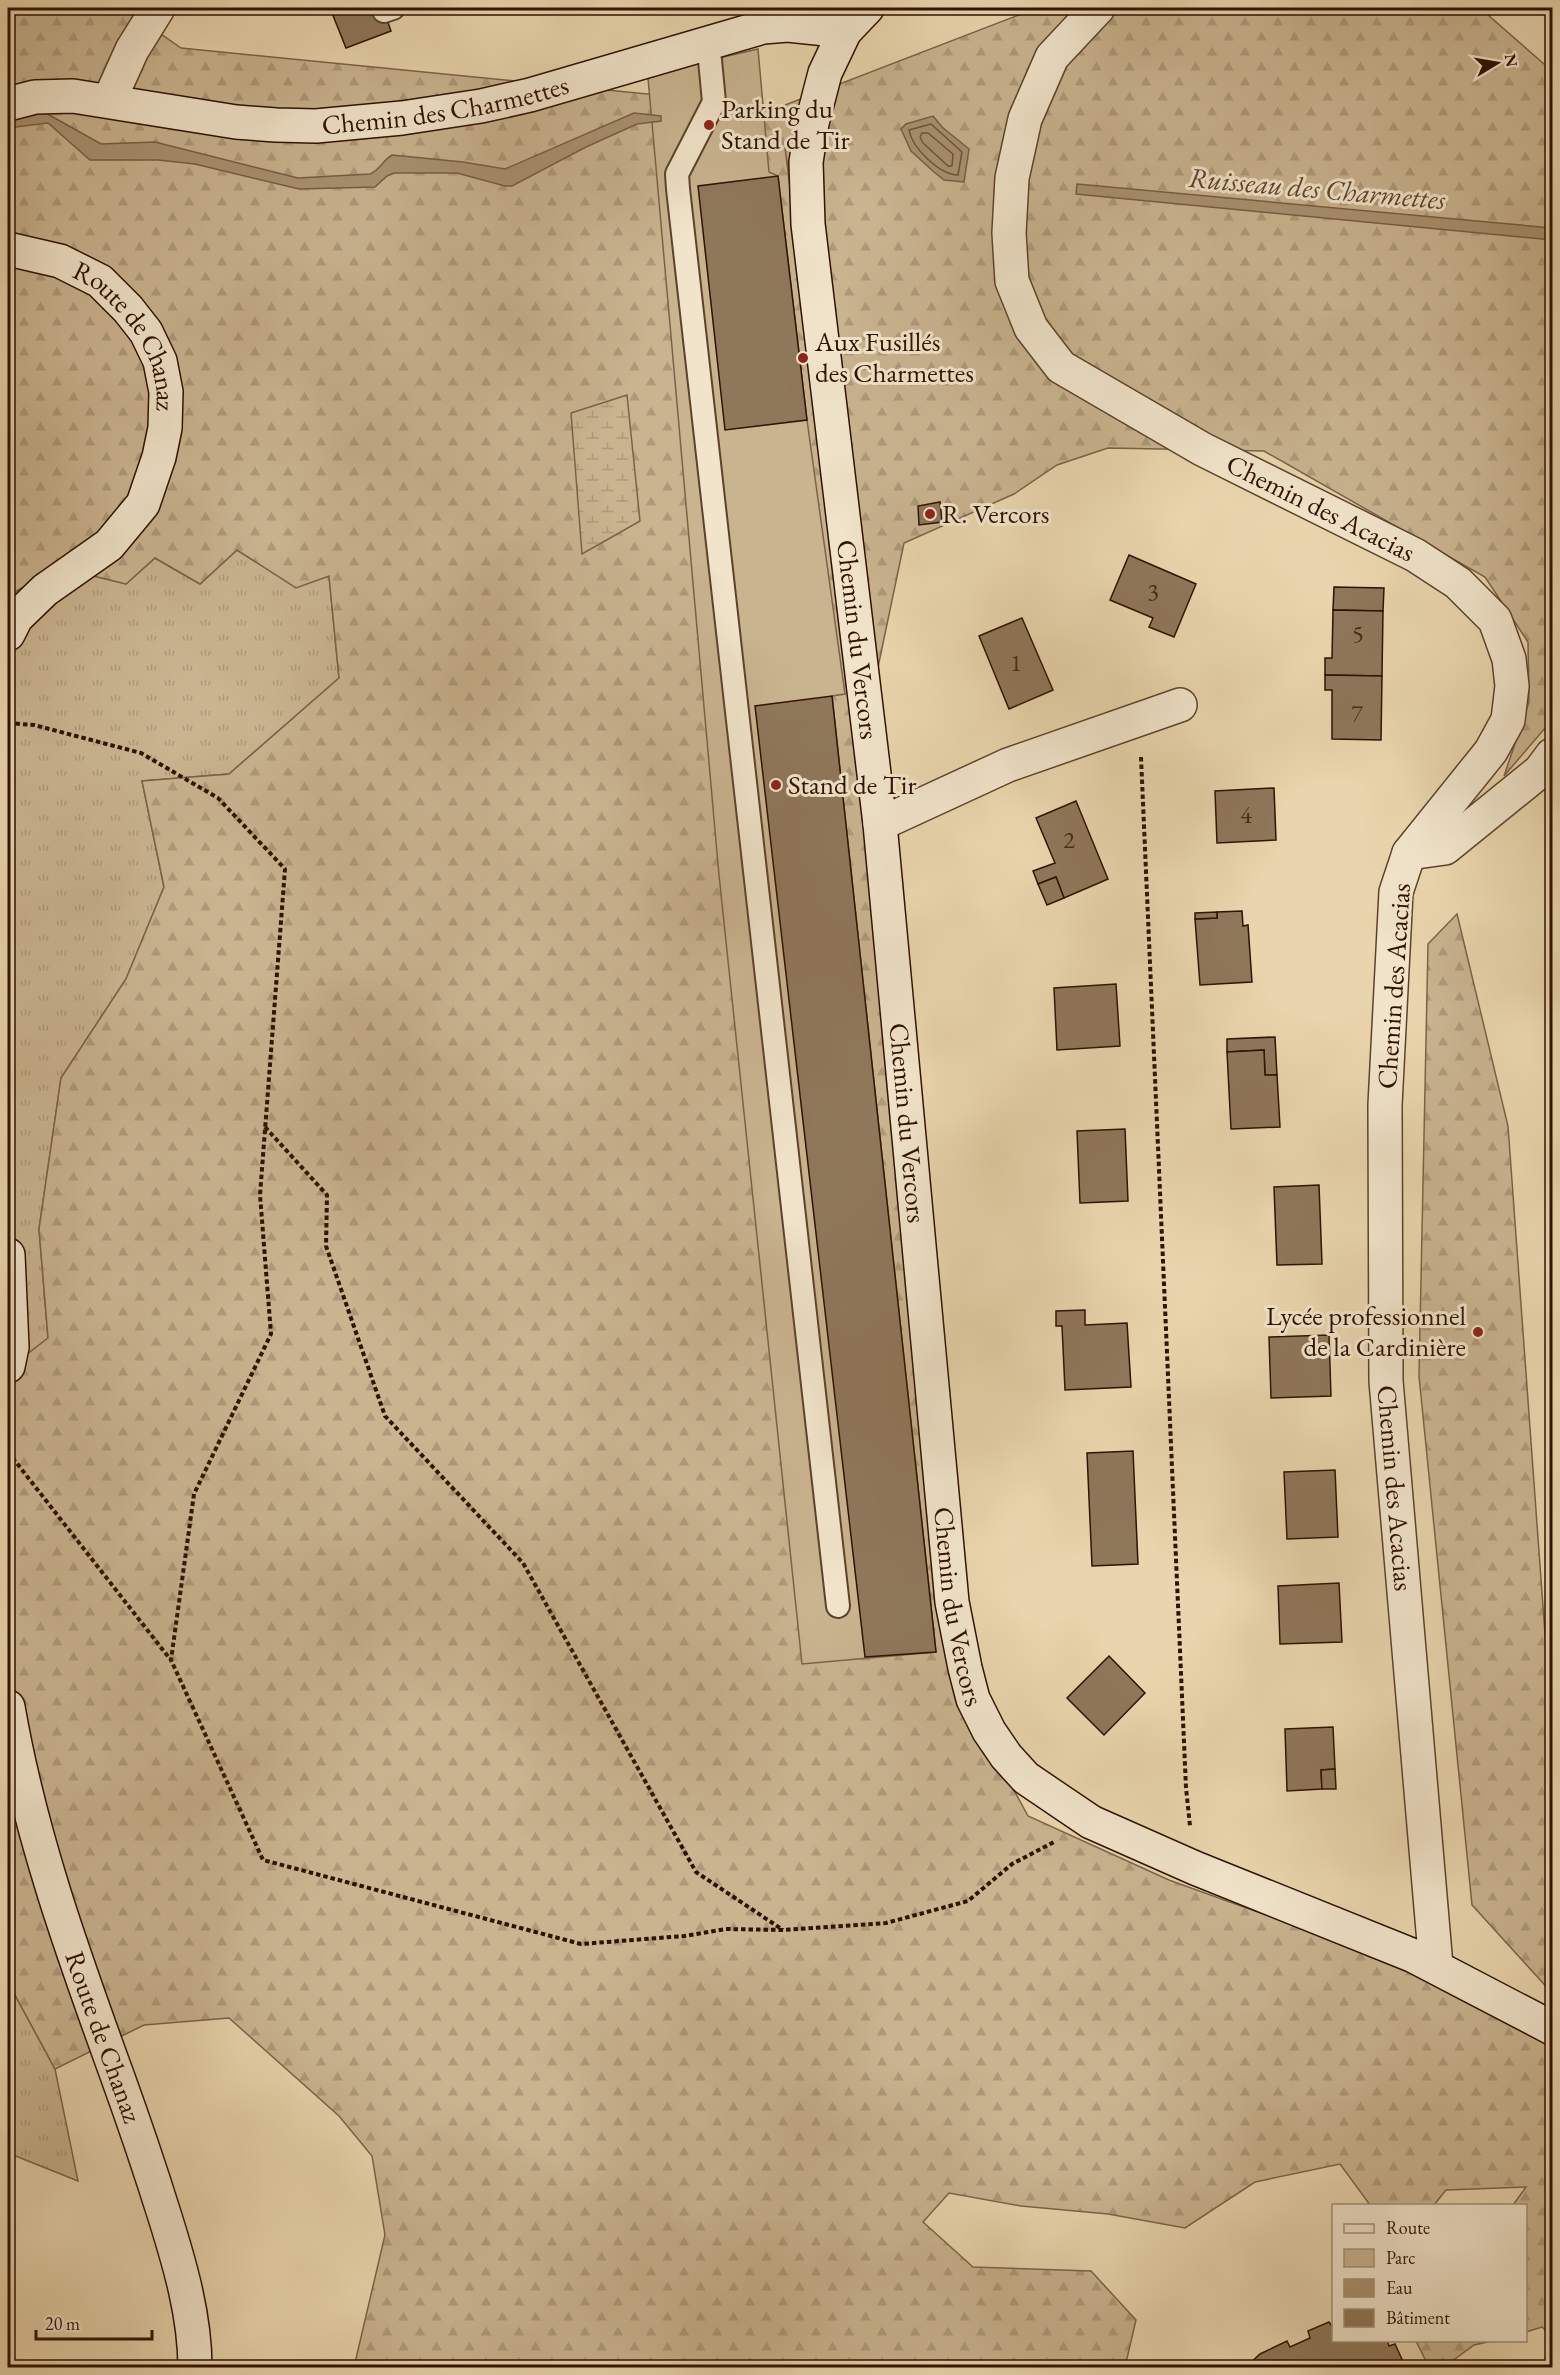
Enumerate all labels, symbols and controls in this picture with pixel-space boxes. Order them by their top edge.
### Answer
north arrow [1467,33,1527,93]
text: N [1500,52,1523,69]
street label: Chemin des Charmettes [320,67,573,142]
place label: Parking du Stand de Tir [721,91,849,157]
marker: Parking du Stand de Tir [702,118,716,132]
water label: Ruisseau des Charmettes [1187,159,1447,217]
street label: Route de Chanaz [68,252,184,412]
place label: Aux Fusillés des Charmettes [814,324,974,390]
marker: Aux Fusillés des Charmettes [796,351,810,365]
street label: Chemin des Acacias [1221,446,1421,569]
place label: R. Vercors [942,496,1049,531]
marker: R. Vercors [923,507,937,521]
street label: Chemin du Vercors [829,538,888,741]
house number: 3 [1147,576,1159,607]
house number: 5 [1352,618,1364,649]
house number: 1 [1010,647,1022,678]
house number: 7 [1351,698,1363,729]
place label: Stand de Tir [788,767,916,802]
marker: Stand de Tir [769,778,783,792]
house number: 4 [1240,799,1252,830]
house number: 2 [1063,824,1075,855]
street label: Chemin des Acacias [1369,882,1418,1090]
street label: Chemin du Vercors [881,1021,935,1224]
place label: Lycée professionnel de la Cardinière [1266,1298,1466,1364]
marker: Lycée professionnel de la Cardinière [1471,1325,1485,1339]
street label: Chemin des Acacias [1369,1384,1422,1592]
street label: Chemin du Vercors [926,1505,992,1712]
street label: Route de Chanaz [57,1947,151,2128]
legend [1332,2204,1527,2342]
text: Route [1386,2216,1430,2239]
text: Parc [1386,2246,1416,2269]
text: Eau [1386,2276,1413,2299]
scale bar [36,2303,152,2341]
text: Bâtiment [1386,2306,1450,2329]
text: 20 m [45,2312,80,2335]

